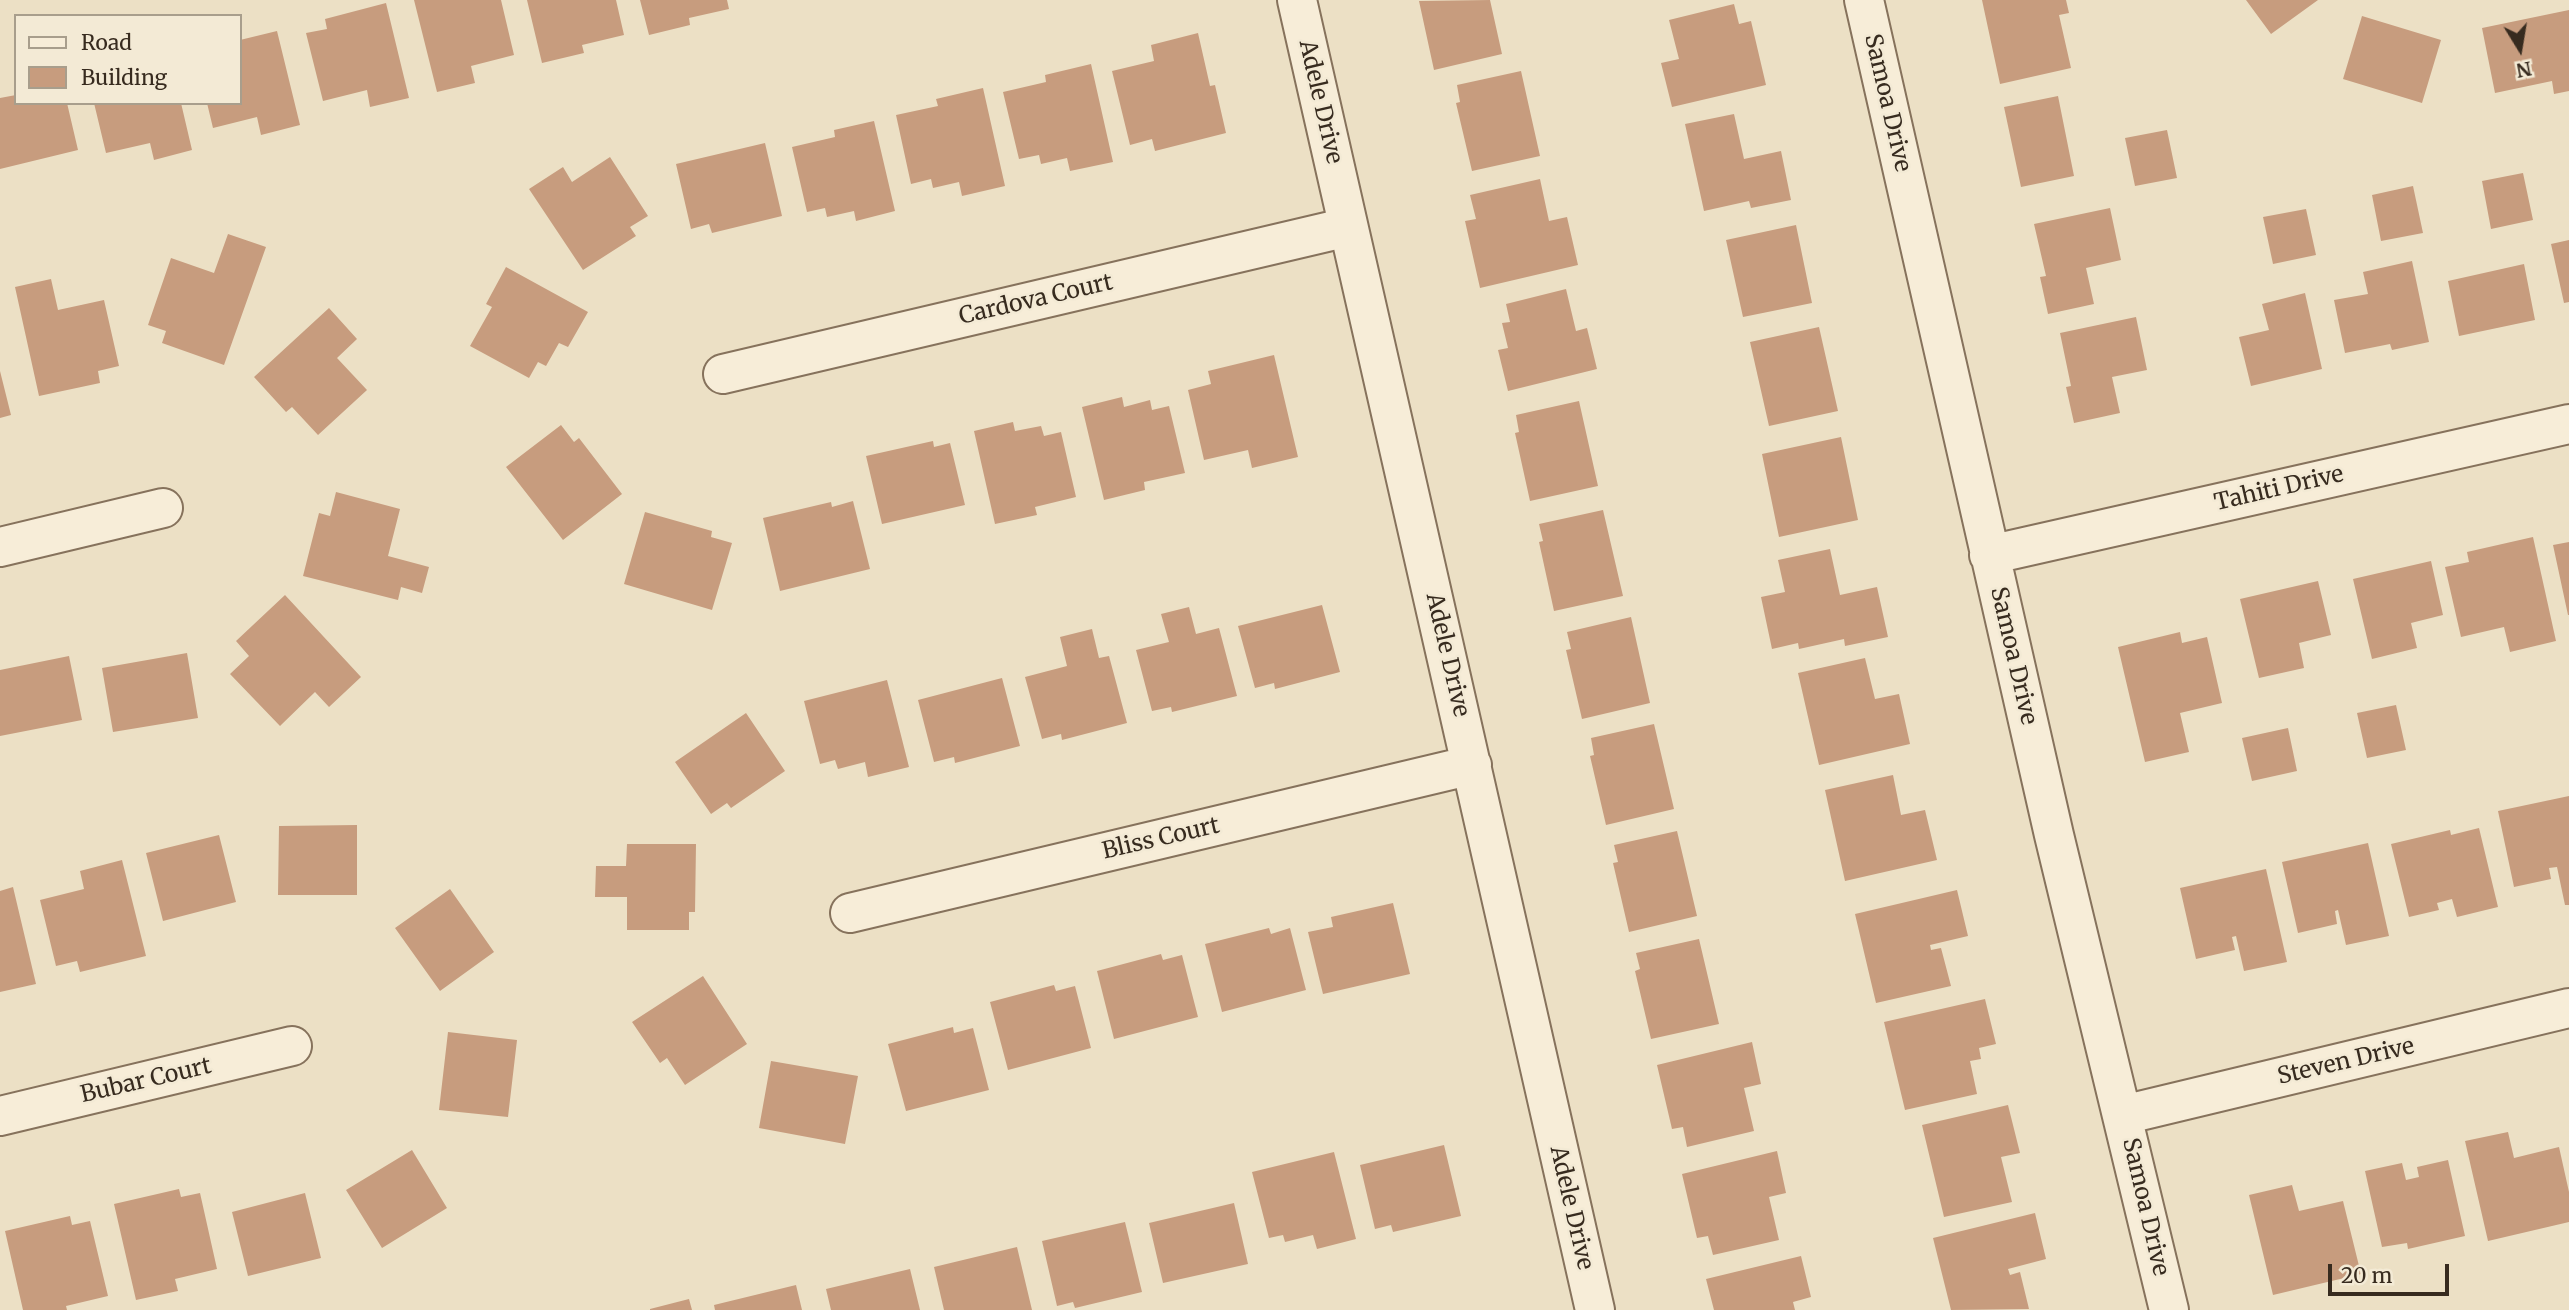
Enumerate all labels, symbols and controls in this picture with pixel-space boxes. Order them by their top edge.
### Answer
legend [14,14,242,105]
north arrow [2485,14,2555,84]
text: Road [81,29,132,56]
street label: Samoa Drive [1858,32,1916,174]
street label: Adele Drive [1292,37,1348,167]
text: N [2514,56,2534,83]
text: Building [81,64,167,91]
street label: Cardova Court [956,269,1116,331]
street label: Tahiti Drive [2212,461,2346,517]
street label: Samoa Drive [1984,585,2042,727]
street label: Adele Drive [1419,590,1475,720]
street label: Bliss Court [1100,812,1222,866]
street label: Steven Drive [2275,1033,2417,1091]
street label: Bubar Court [78,1053,214,1109]
street label: Samoa Drive [2116,1136,2174,1278]
street label: Adele Drive [1543,1143,1599,1273]
scale bar [2331,1250,2452,1294]
text: 20 m [2341,1262,2392,1289]

